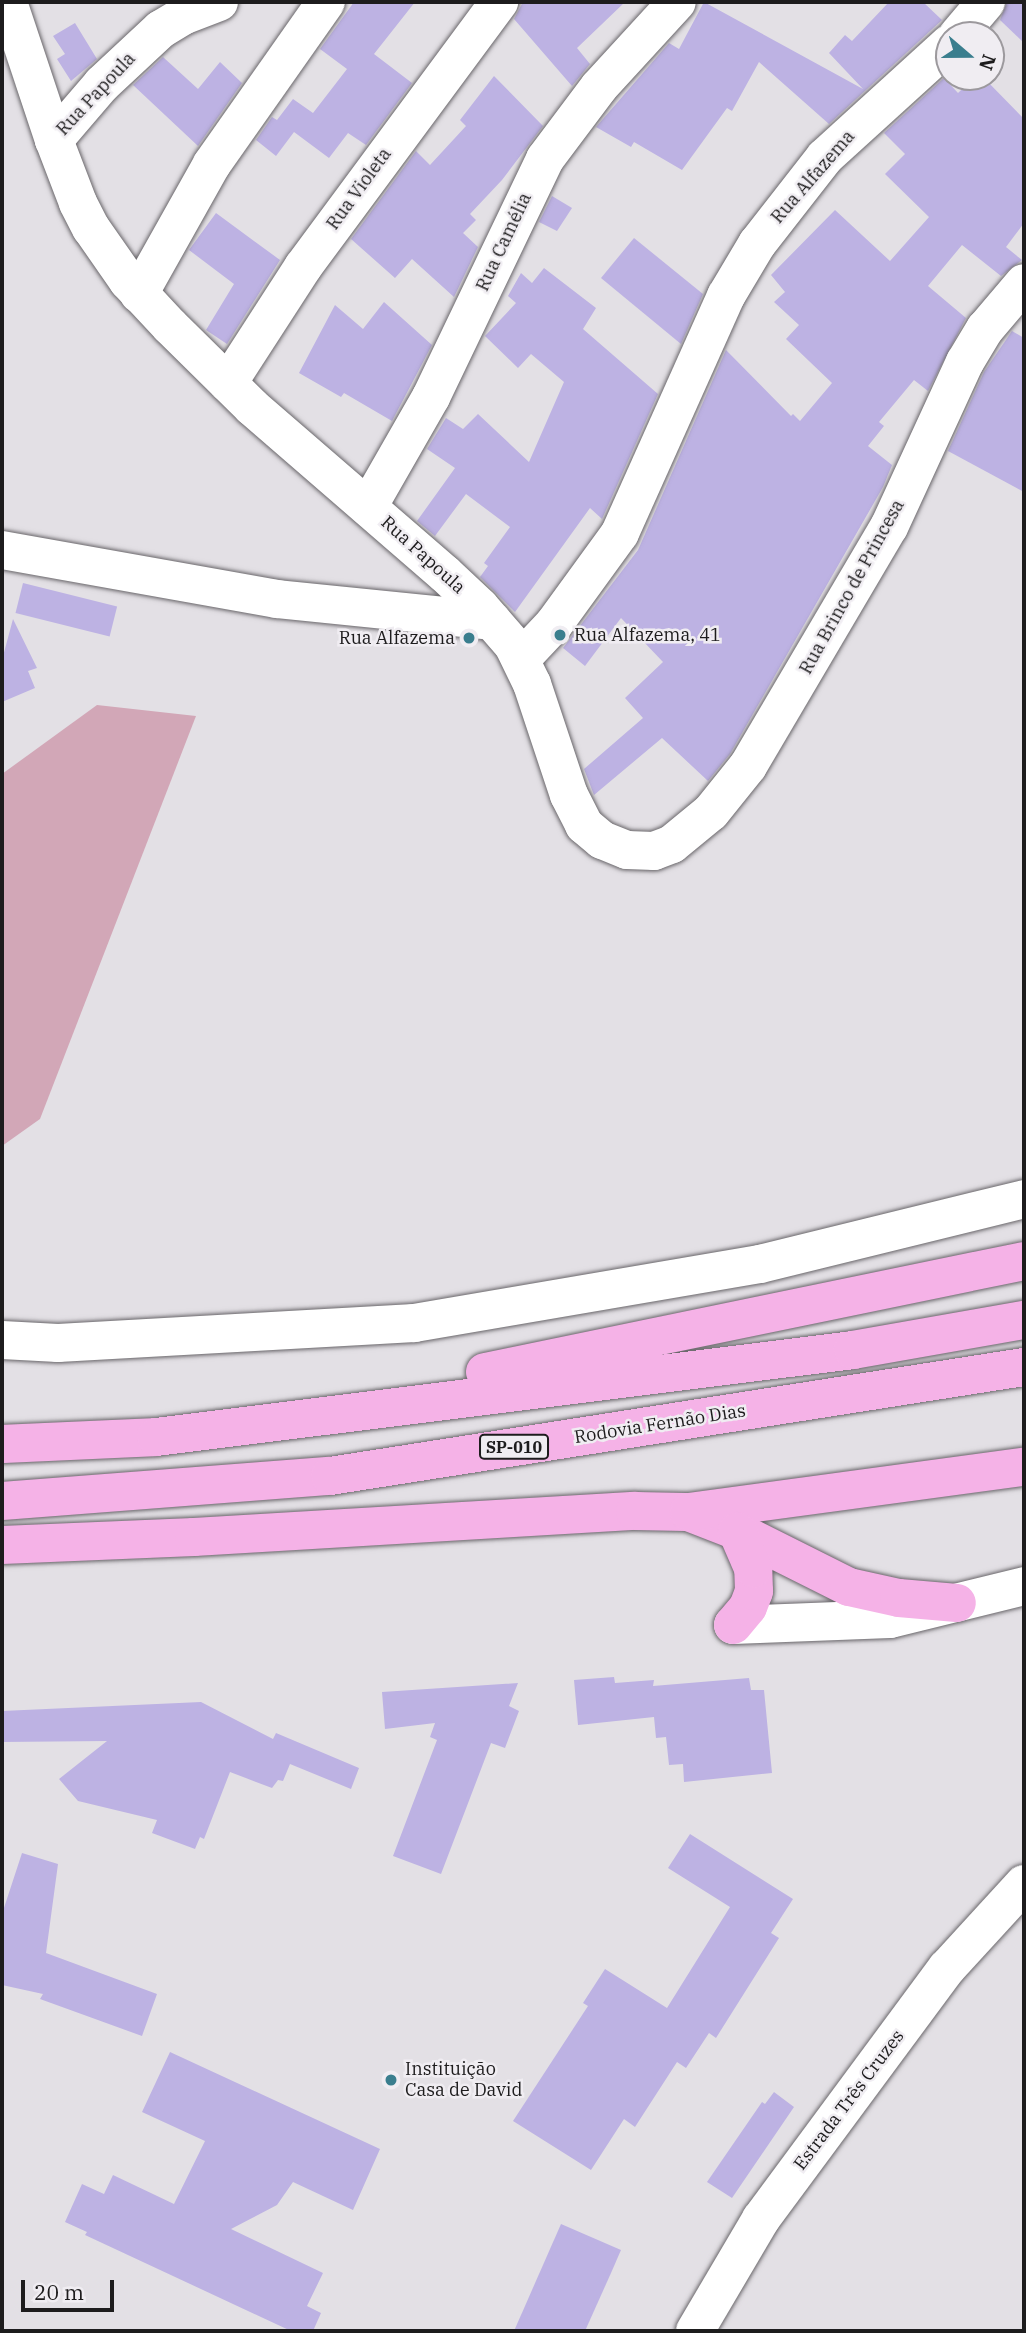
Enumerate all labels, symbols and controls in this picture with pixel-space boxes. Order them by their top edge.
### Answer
north arrow [935,21,1005,91]
street label: Rua Papoula [52,48,140,140]
text: N [974,51,1002,74]
street label: Rua Alfazema [767,126,859,228]
street label: Rua Violeta [322,144,396,234]
street label: Rua Camélia [472,189,536,295]
street label: Rua Brinco de Princesa [795,496,909,678]
street label: Rua Papoula [376,512,470,598]
place label: Rua Alfazema, 41 [574,624,721,646]
place label: Rua Alfazema [339,627,455,649]
marker: Rua Alfazema, 41 [552,627,568,643]
marker: Rua Alfazema [461,630,477,646]
street label: Rodovia Fernão Dias [573,1400,747,1448]
road number: SP-010 [479,1434,549,1460]
street label: Estrada Três Cruzes [789,2026,909,2174]
place label: Instituição Casa de David [405,2059,522,2102]
marker: Instituição Casa de David [383,2072,399,2088]
scale bar [24,2266,117,2310]
text: 20 m [34,2278,84,2306]

